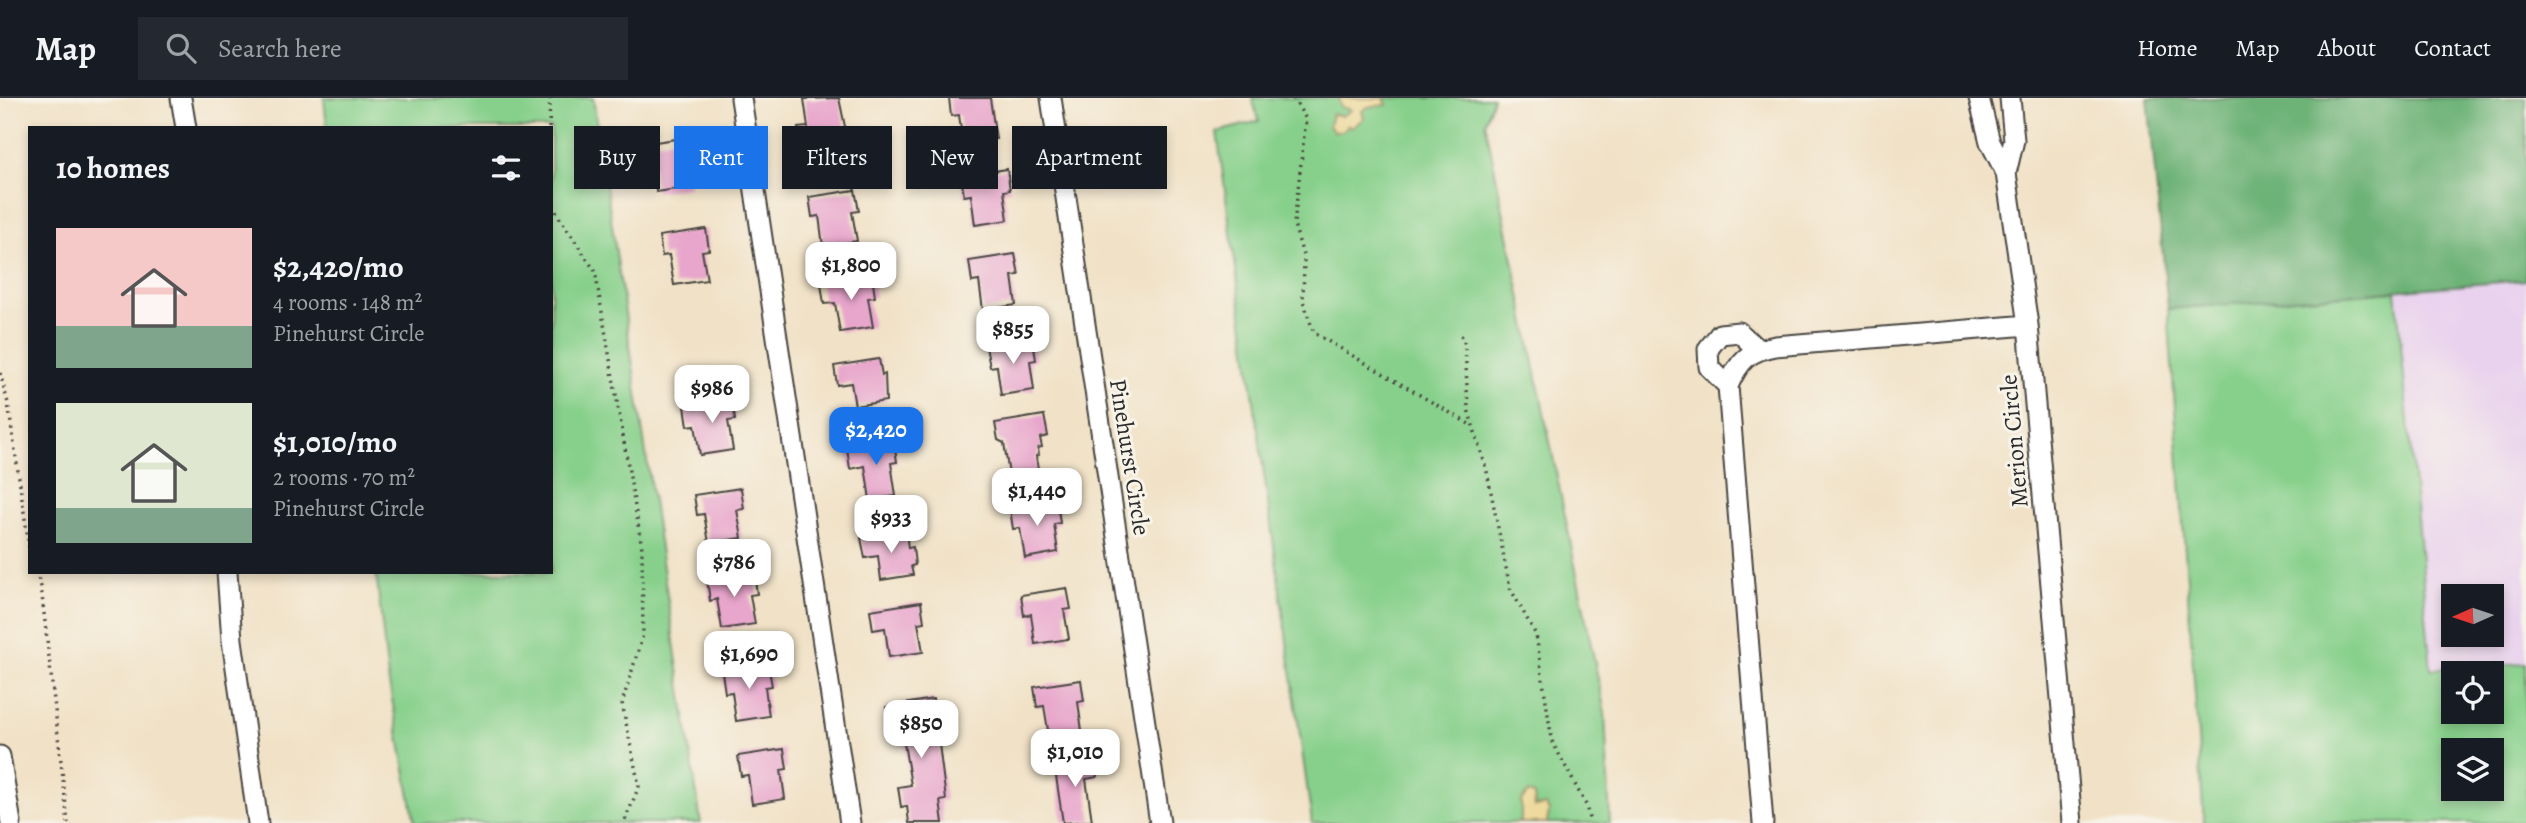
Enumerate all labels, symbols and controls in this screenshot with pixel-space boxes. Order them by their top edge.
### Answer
search box [138,17,628,80]
text: Map [35,26,96,71]
icon: search [162,29,200,67]
text: Search here [218,31,342,66]
text: Home [2137,32,2198,64]
text: Map [2236,32,2280,64]
text: About [2318,32,2376,64]
text: Contact [2414,32,2491,64]
chip: Buy [574,126,660,189]
chip: Rent [674,126,768,189]
chip: Filters [782,126,892,189]
chip: New [906,126,998,189]
chip: Apartment [1012,126,1167,189]
text: 10 homes [56,148,170,188]
icon: filters [487,149,525,187]
pin: $1,800 [794,242,908,302]
text: $2,420/mo [273,247,404,287]
text: $1,800 [821,249,881,280]
icon: home [112,256,196,340]
text: 4 rooms · 148 m² [273,287,422,318]
pin: $855 [972,306,1054,366]
text: $855 [992,313,1034,344]
text: Pinehurst Circle [273,318,424,349]
pin: $986 [671,366,753,425]
text: $986 [690,372,734,403]
street label: Merion Circle [1992,373,2036,509]
street label: Pinehurst Circle [1102,376,1158,538]
pin: $2,420 [819,408,933,467]
text: $2,420 [845,414,907,445]
text: $1,010/mo [273,422,397,462]
icon: home [112,431,196,515]
text: 2 rooms · 70 m² [273,462,415,493]
pin: $1,440 [980,468,1094,528]
text: $1,440 [1008,475,1066,506]
text: Pinehurst Circle [273,493,424,524]
pin: $933 [850,496,932,555]
text: $933 [870,502,912,533]
pin: $786 [693,540,775,599]
text: $786 [713,546,755,577]
north arrow [2441,584,2504,648]
map controls [2441,584,2504,801]
pin: $1,690 [692,632,806,691]
text: $1,690 [720,638,778,669]
button: locate [2441,661,2504,724]
pin: $850 [880,700,962,760]
text: $850 [899,707,943,738]
pin: $1,010 [1018,730,1132,789]
text: $1,010 [1047,736,1103,767]
button: layers [2441,738,2504,801]

